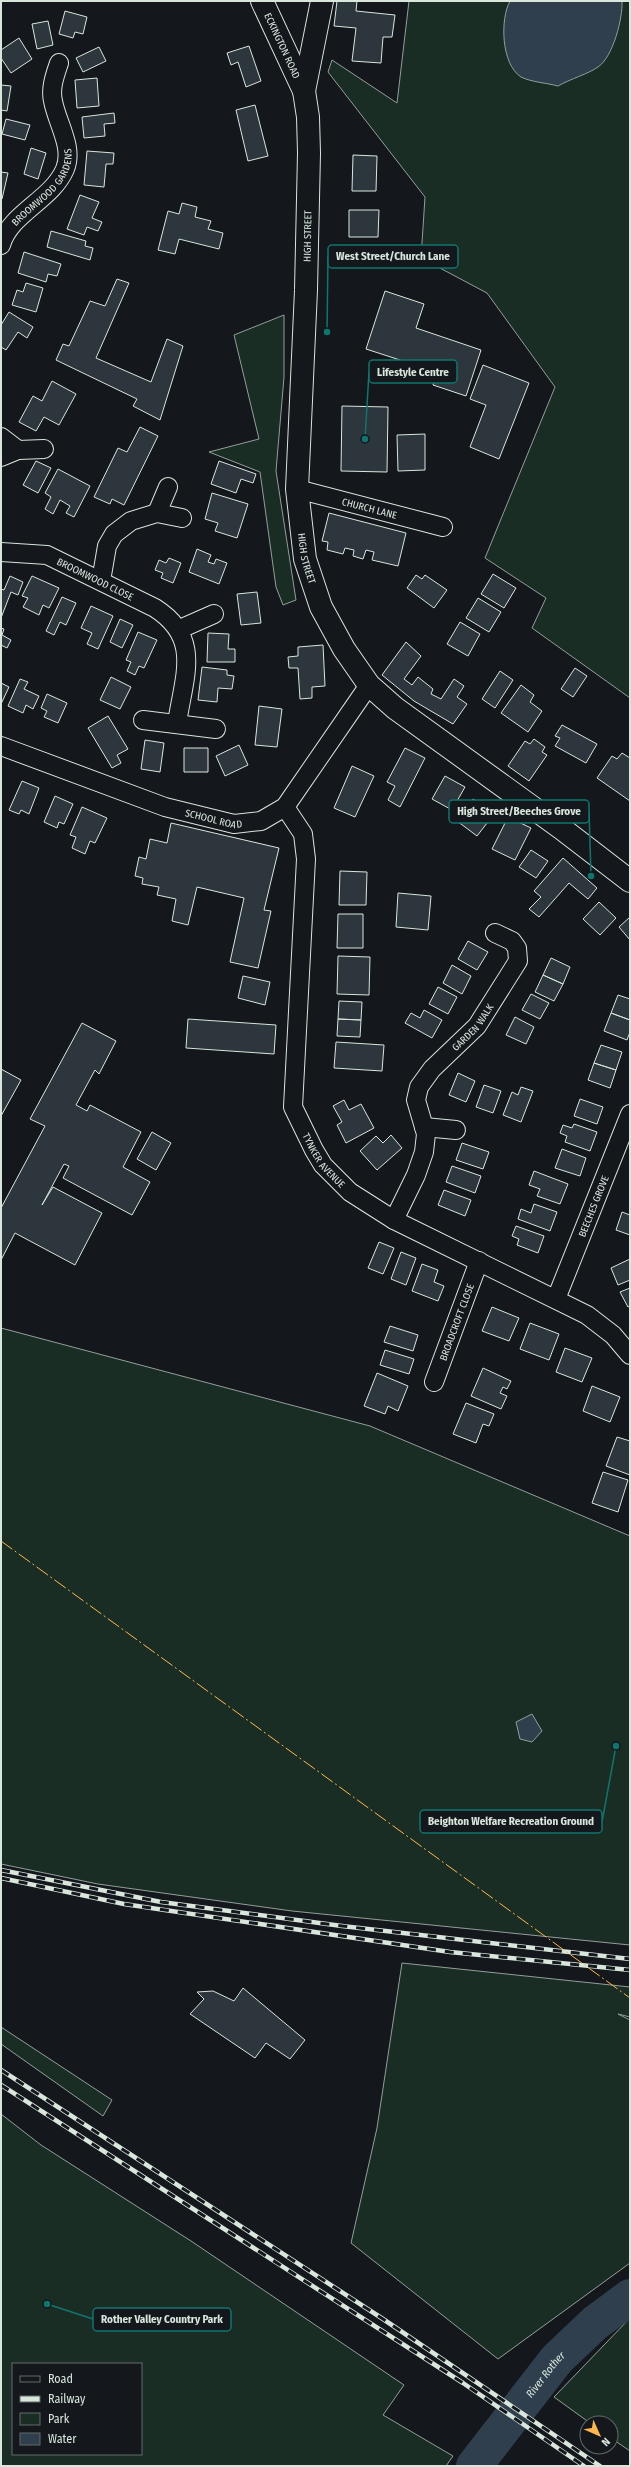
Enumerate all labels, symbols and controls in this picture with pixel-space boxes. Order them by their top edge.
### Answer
street label: ECKINGTON ROAD [261,11,302,81]
street label: BROOMWOOD GARDENS [9,148,75,229]
street label: HIGH STREET [302,210,314,262]
callout: West Street/Church Lane [328,245,458,268]
text: West Street/Church Lane [336,250,450,263]
callout: Lifestyle Centre [369,360,457,383]
text: Lifestyle Centre [377,366,449,379]
street label: CHURCH LANE [341,496,398,522]
street label: HIGH STREET [295,532,318,586]
street label: BROOMWOOD CLOSE [55,556,135,604]
callout: High Street/Beeches Grove [449,800,589,823]
text: High Street/Beeches Grove [457,805,581,818]
street label: SCHOOL ROAD [184,807,243,832]
street label: GARDEN WALK [450,1001,497,1054]
street label: TYNKER AVENUE [300,1131,347,1191]
street label: BEECHES GROVE [576,1174,612,1239]
street label: BROADCROFT CLOSE [437,1282,477,1363]
callout: Beighton Welfare Recreation Ground [420,1810,602,1833]
text: Beighton Welfare Recreation Ground [428,1815,594,1828]
callout: Rother Valley Country Park [93,2308,231,2331]
text: Rother Valley Country Park [101,2313,223,2326]
water label: River Rother [523,2348,569,2400]
legend [12,2363,142,2455]
text: Road [48,2372,73,2386]
text: Railway [48,2392,86,2406]
text: Park [48,2412,70,2426]
north arrow [579,2415,619,2455]
text: Water [48,2432,77,2446]
text: N [599,2435,613,2449]

